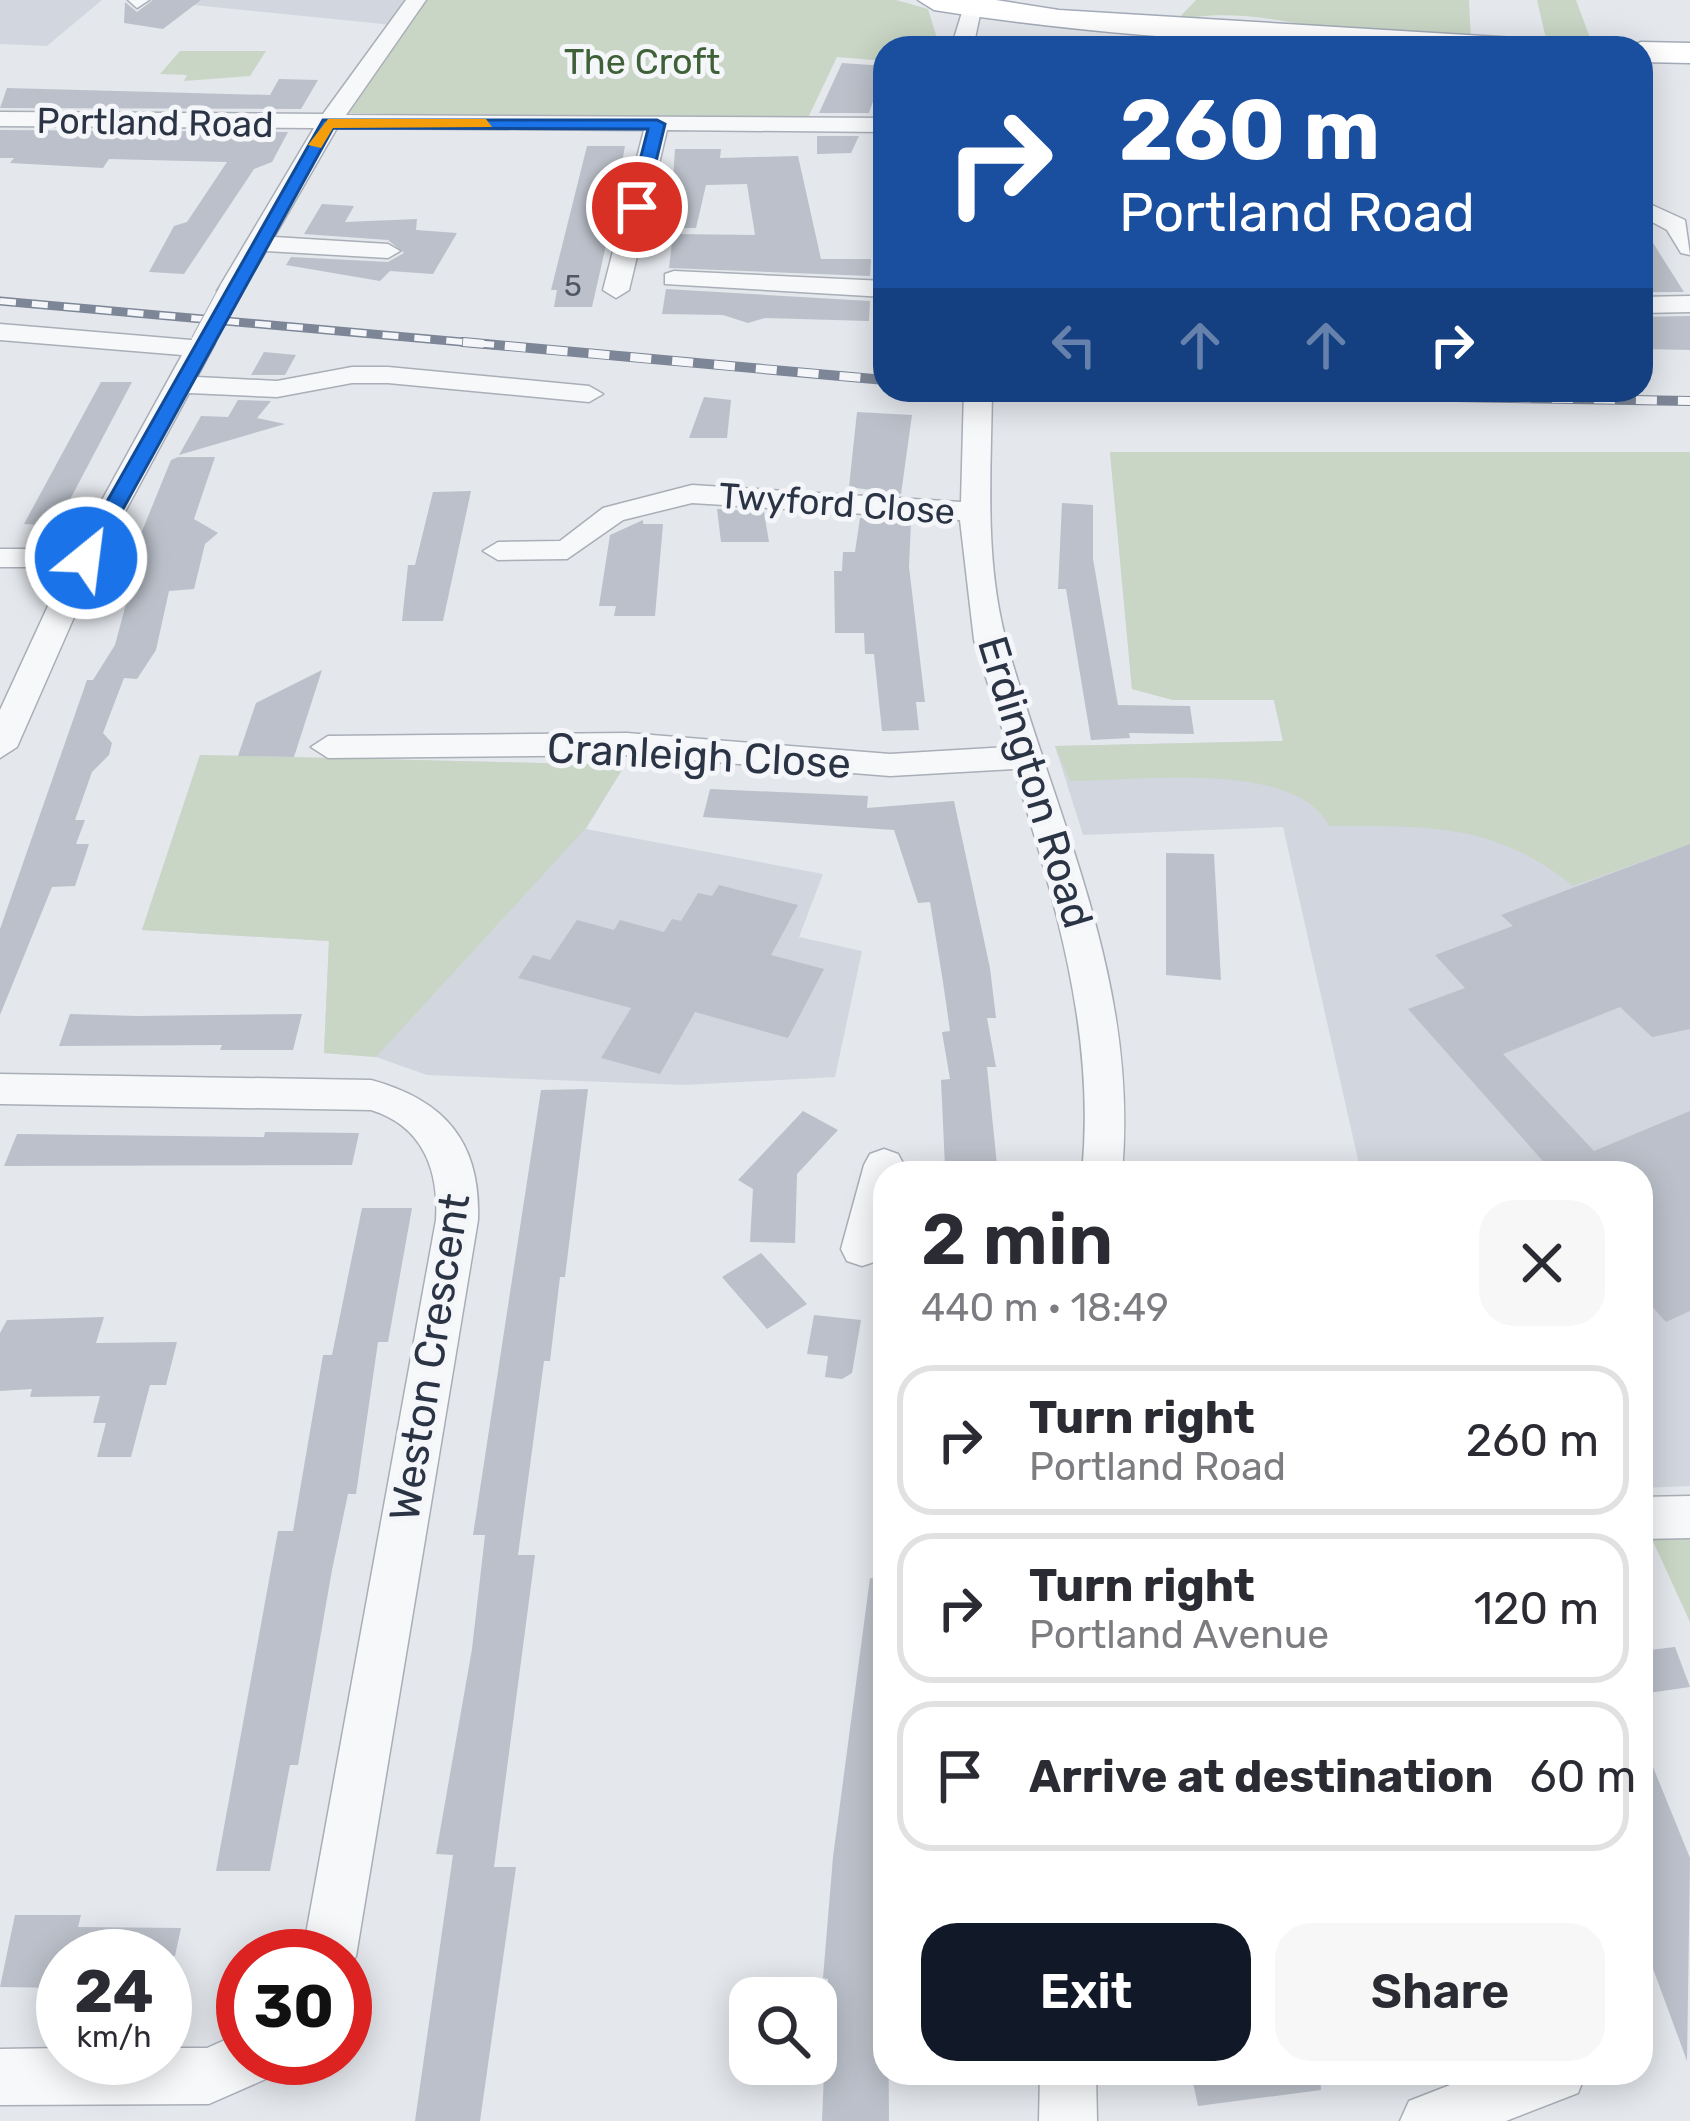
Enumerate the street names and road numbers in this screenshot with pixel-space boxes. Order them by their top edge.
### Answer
street label: Portland Road [36,99,274,146]
street label: Twyford Close [717,474,956,533]
street label: Erdington Road [967,630,1103,934]
street label: Cranleigh Close [546,723,852,789]
street label: Weston Crescent [379,1190,481,1524]

